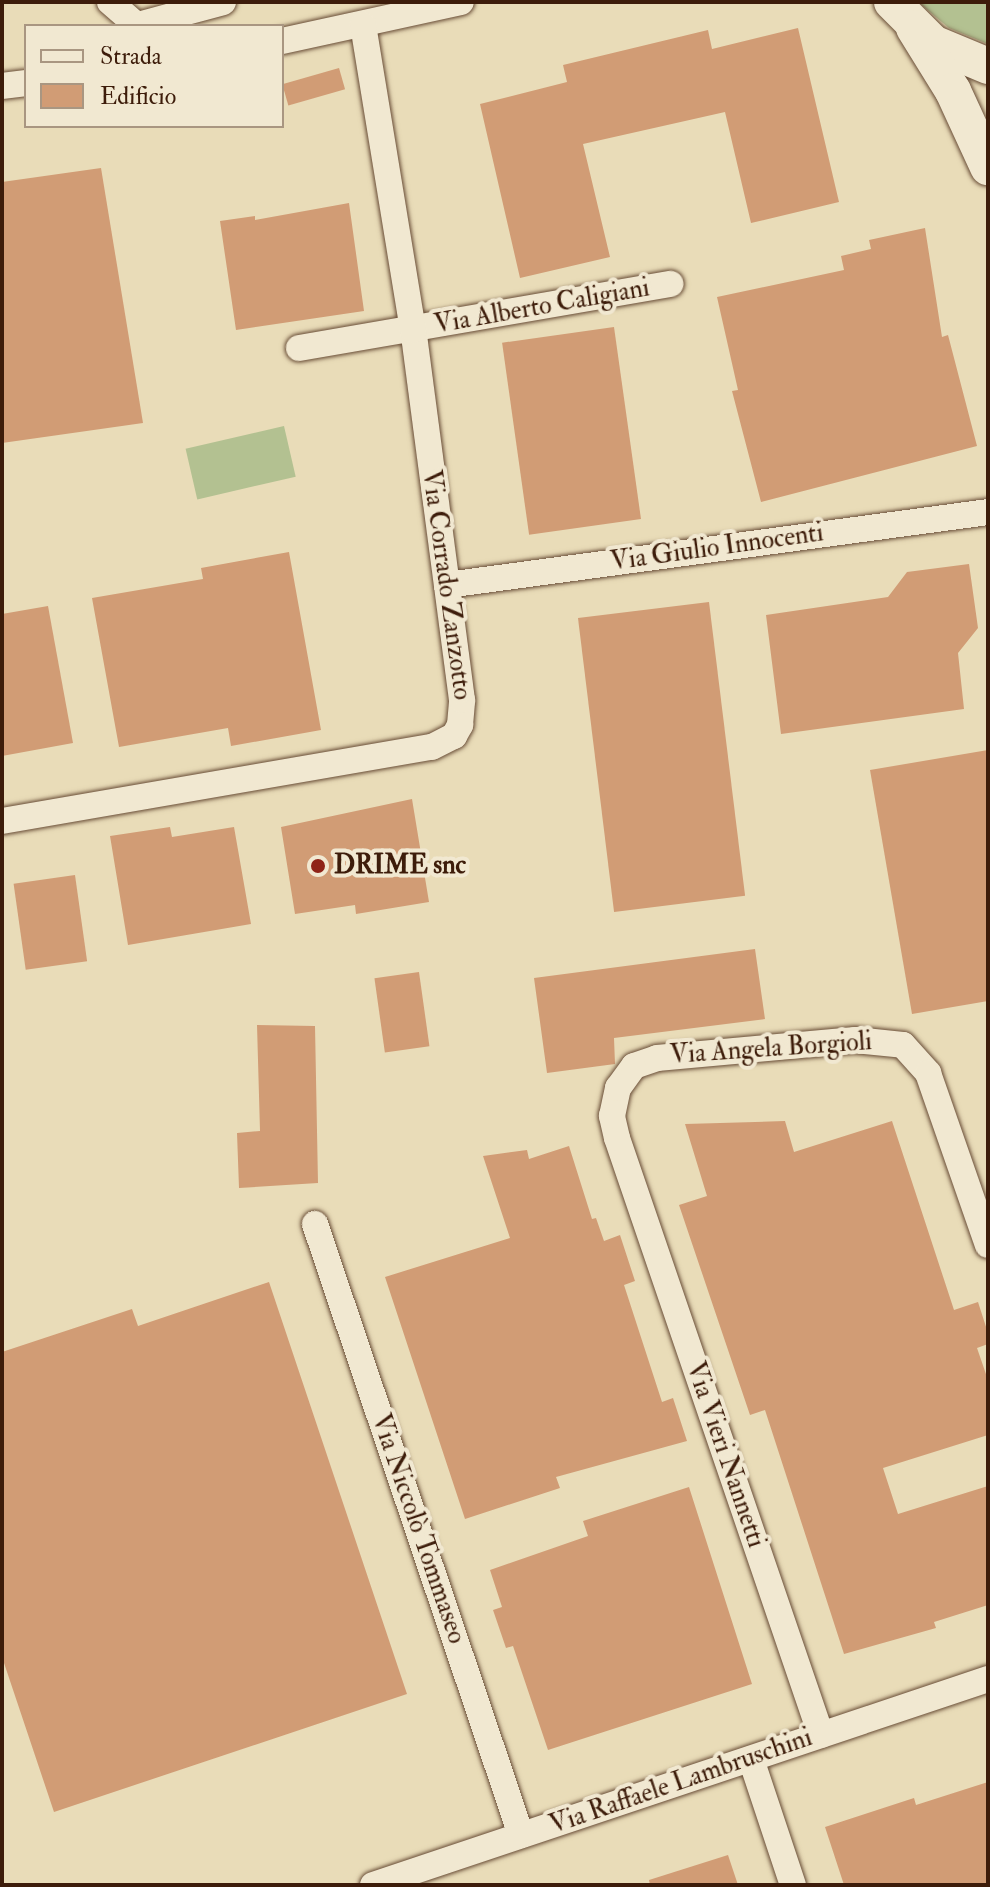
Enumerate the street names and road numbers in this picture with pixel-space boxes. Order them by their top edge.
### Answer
street label: Via Alberto Caligiani [432,273,652,341]
street label: Via Corrado Zanzotto [414,468,478,702]
street label: Via Giulio Innocenti [609,518,825,578]
street label: Via Angela Borgioli [669,1026,873,1072]
street label: Via Vieri Nannetti [679,1358,771,1552]
street label: Via Niccolò Tommaseo [364,1410,472,1648]
street label: Via Raffaele Lambruschini [546,1722,816,1842]

